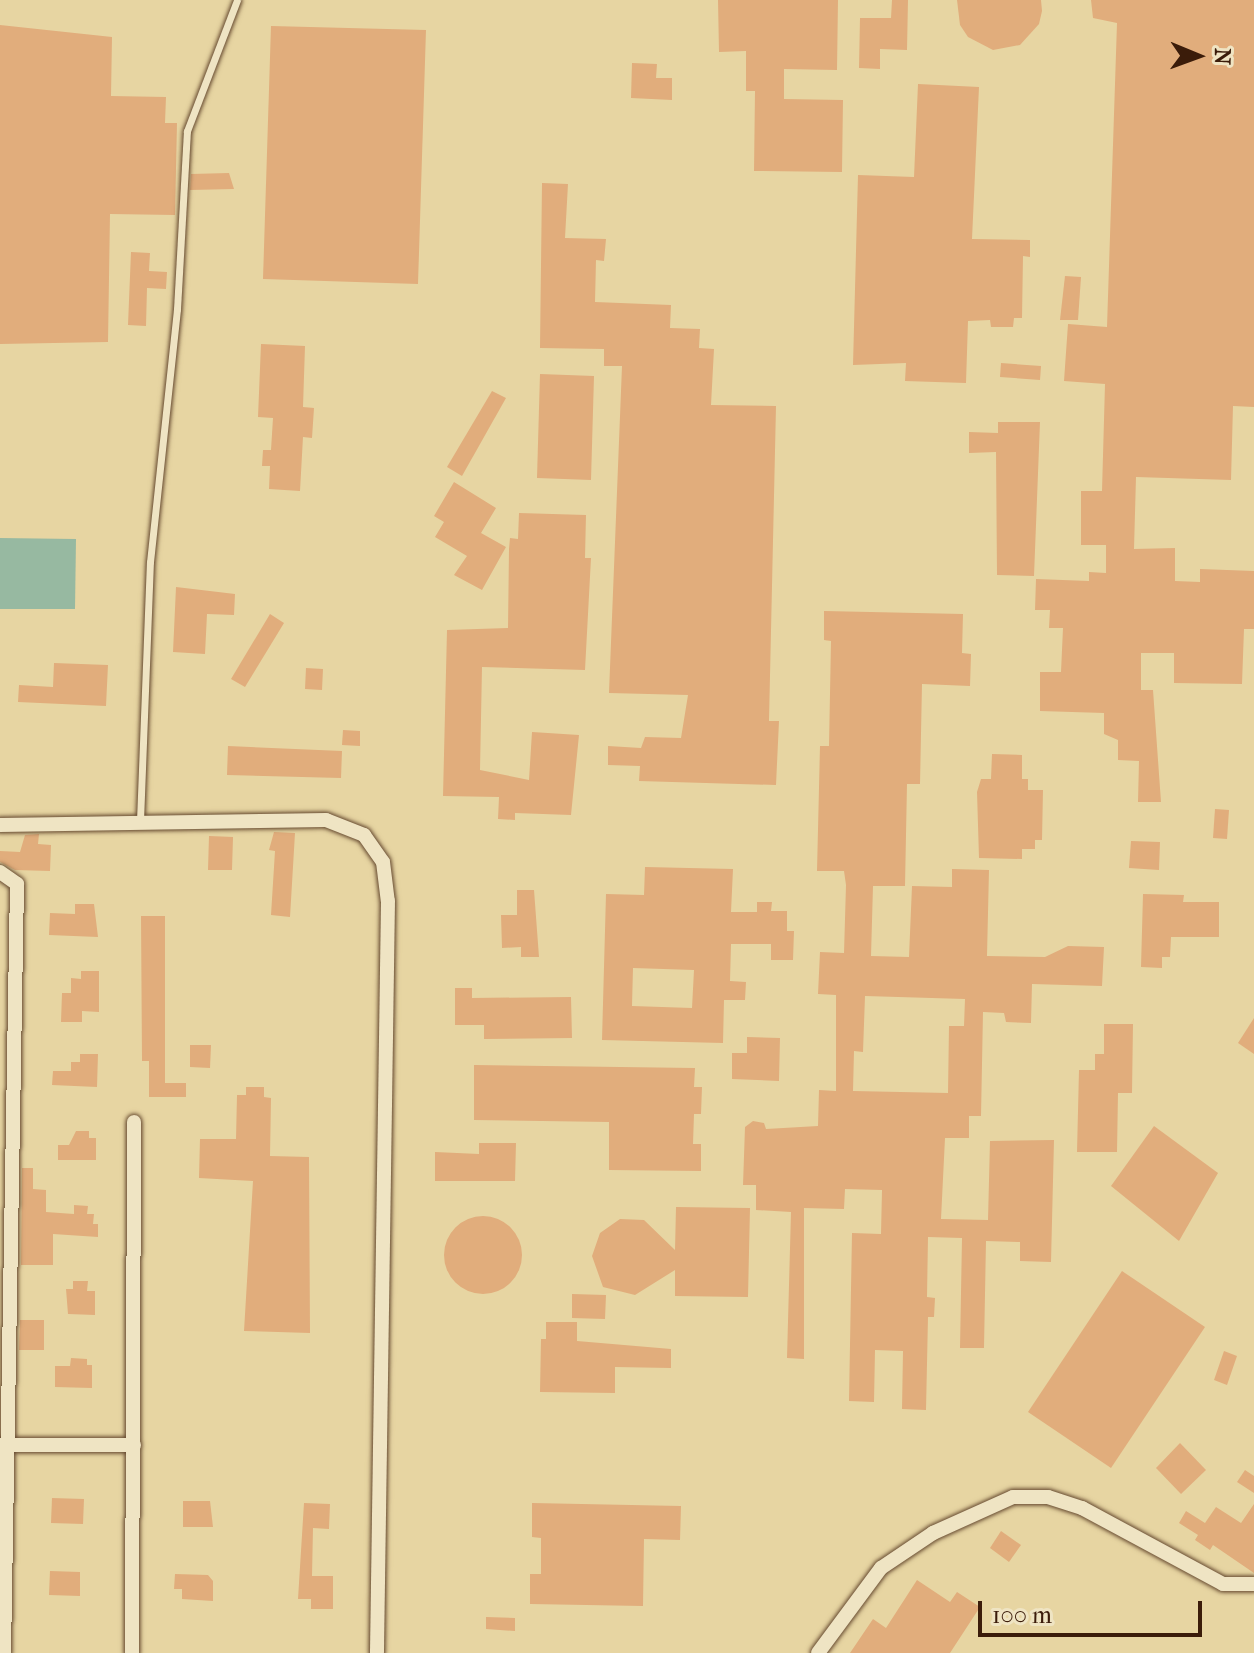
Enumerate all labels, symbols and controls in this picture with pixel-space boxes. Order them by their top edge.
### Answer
north arrow [1158,16,1238,96]
text: N [1209,48,1235,65]
scale bar [982,1585,1206,1635]
text: 100 m [992,1601,1052,1629]

